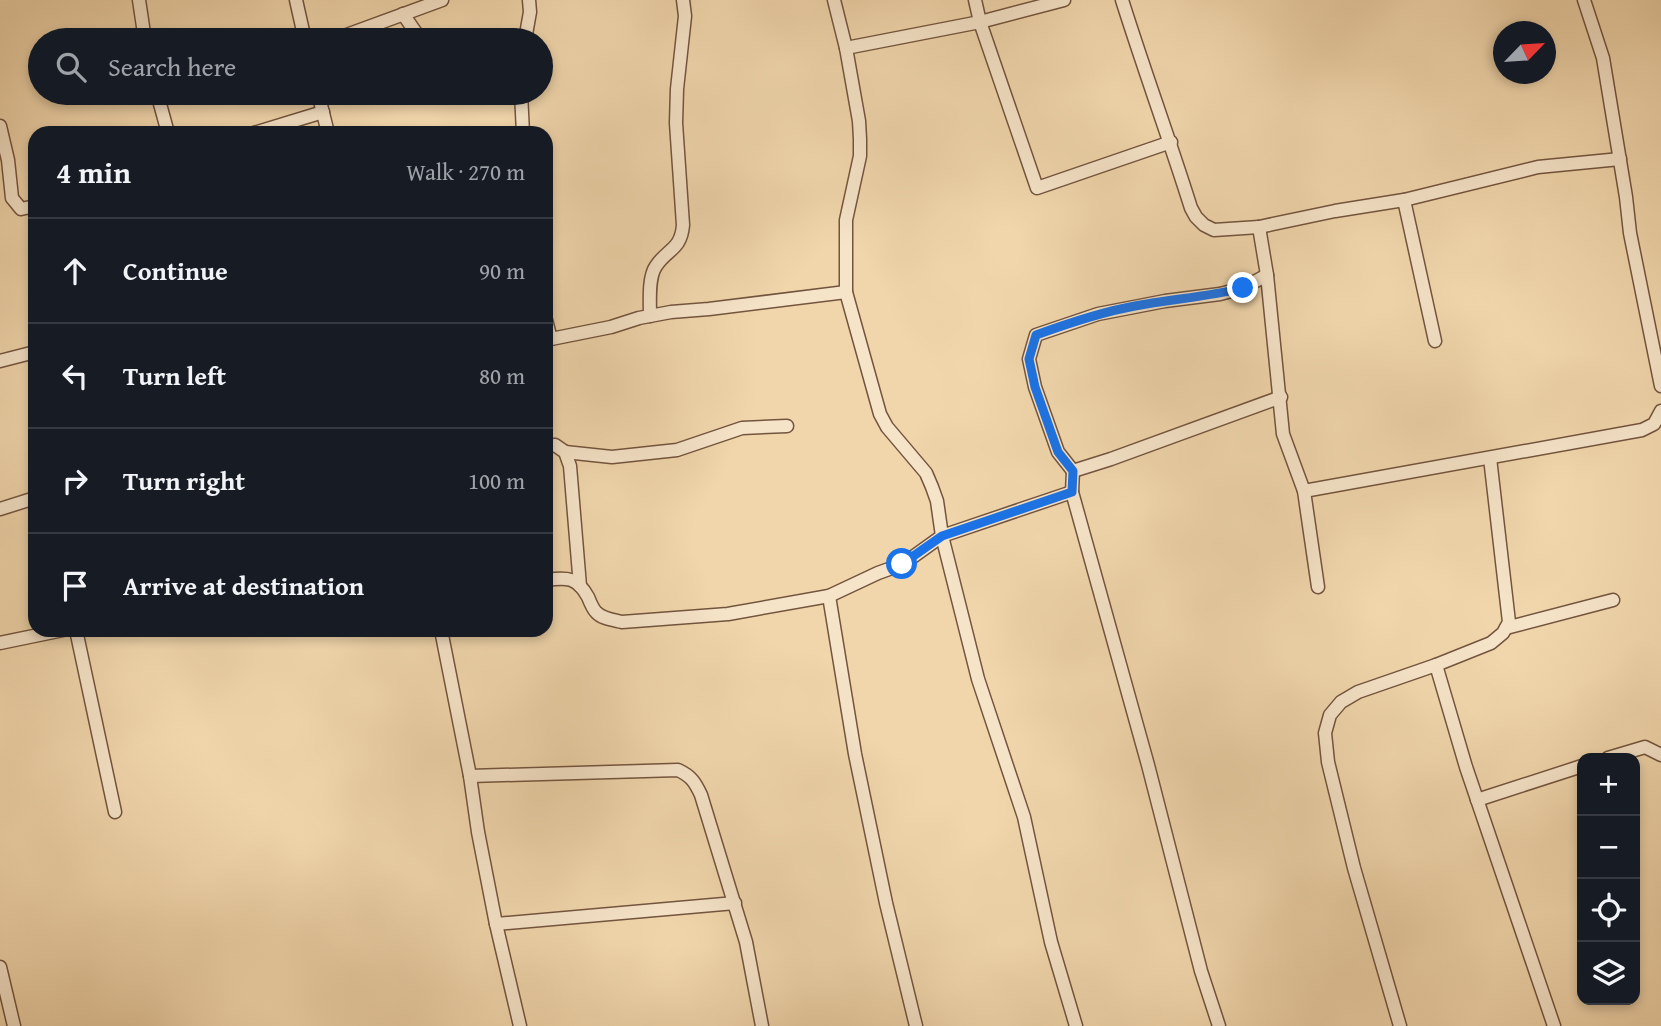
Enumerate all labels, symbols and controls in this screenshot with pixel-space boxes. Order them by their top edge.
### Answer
north arrow [1493,21,1556,84]
search box [28,28,553,105]
text: Search here [108,47,236,86]
icon: search [52,48,90,86]
text: 4 min [56,150,131,194]
text: Walk · 270 m [406,155,525,188]
text: Continue [123,251,228,290]
icon: ahead [56,252,94,290]
text: 90 m [479,254,525,287]
route end [1227,272,1258,303]
text: Turn left [123,356,226,395]
icon: left [56,357,94,395]
text: 80 m [479,359,525,392]
text: Turn right [123,461,245,500]
icon: right [56,462,94,500]
text: 100 m [468,464,525,497]
route start [886,548,917,579]
text: Arrive at destination [123,566,364,605]
icon: arrive [56,567,94,605]
map controls [1577,753,1640,1005]
button: + [1577,753,1640,816]
button: − [1577,816,1640,879]
button: locate [1577,879,1640,942]
button: layers [1577,942,1640,1005]

